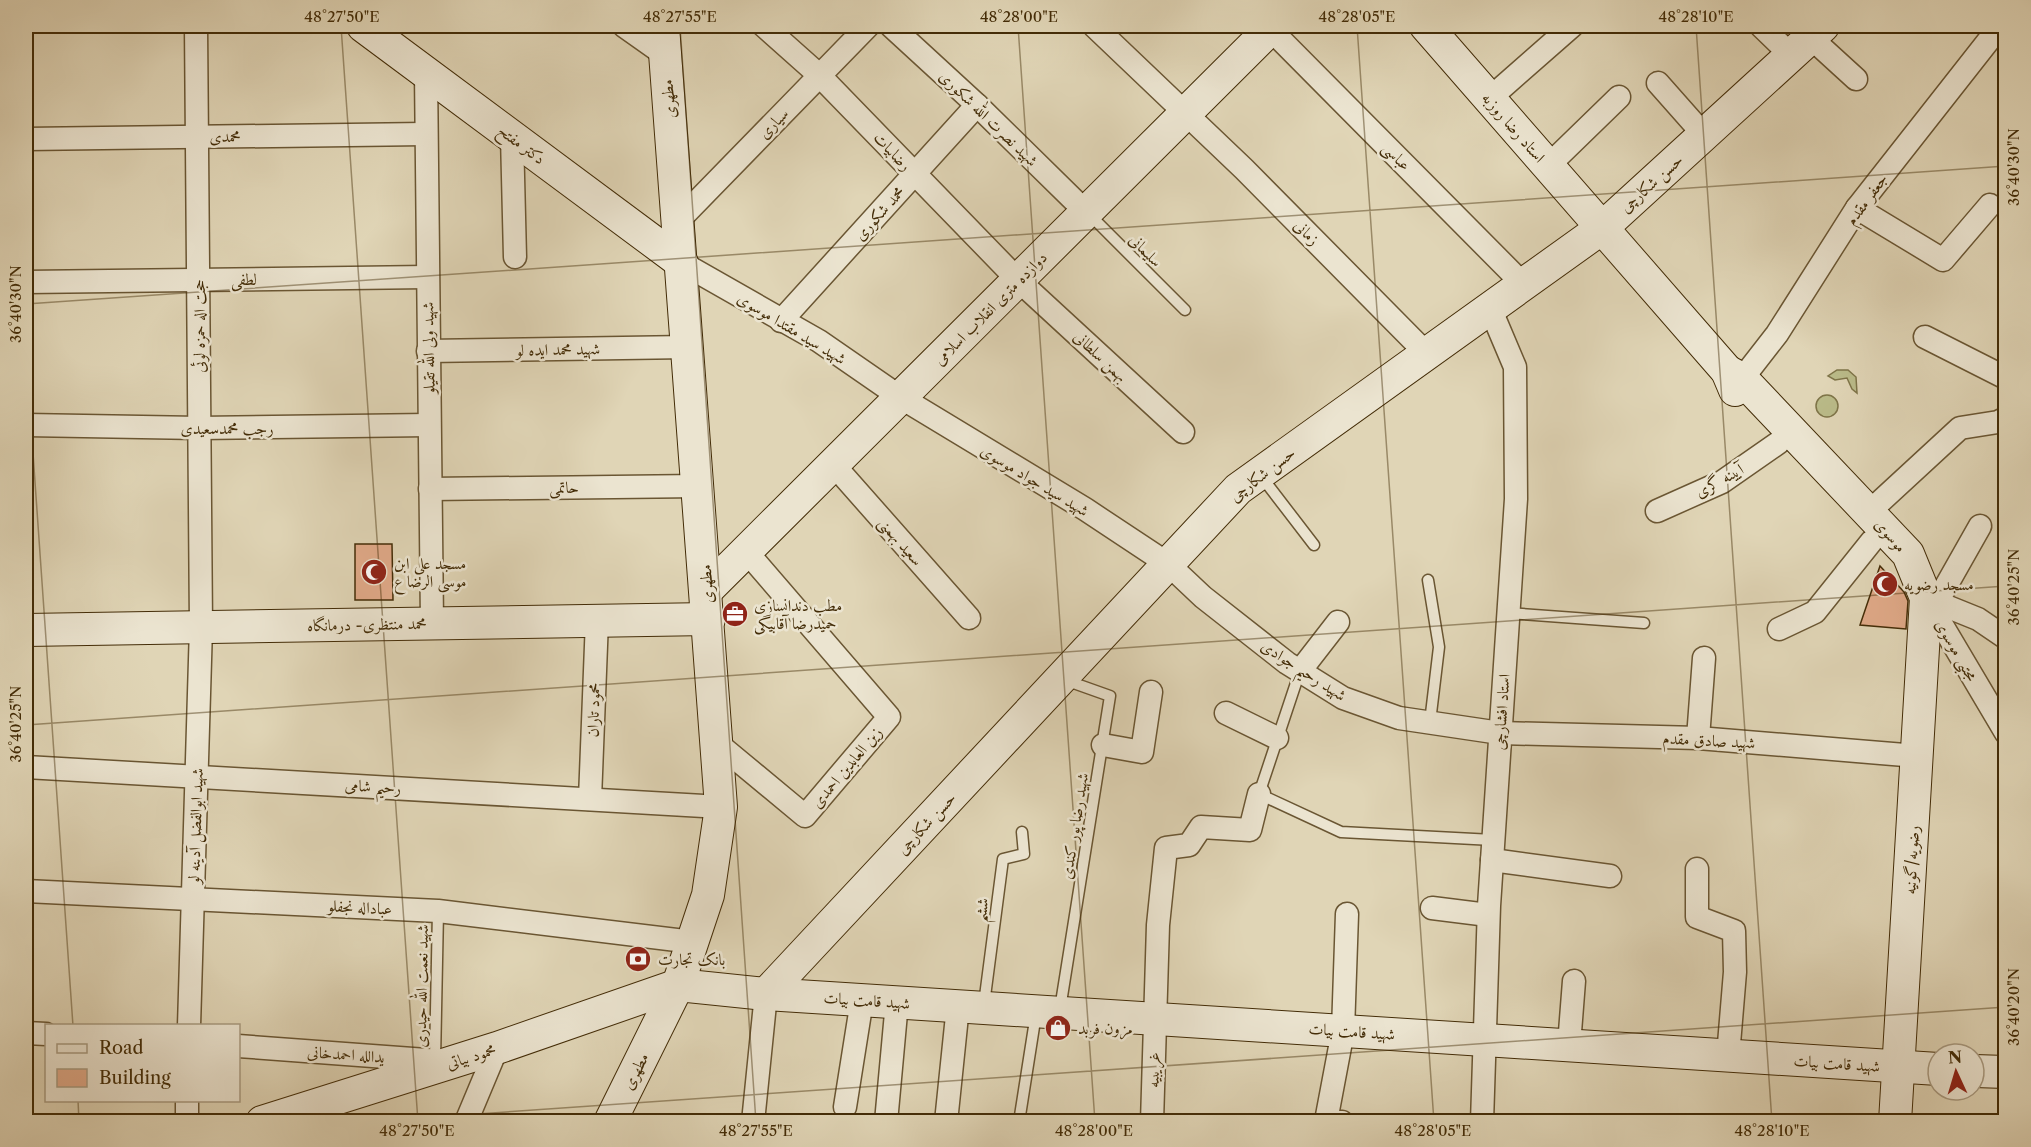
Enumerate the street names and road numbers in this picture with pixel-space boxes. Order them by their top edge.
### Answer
street label: شهید نصرت الله شکوری [935,64,1044,171]
street label: مطهری [656,79,681,119]
street label: استاد رضا روزبه [1478,88,1550,166]
street label: سیاری [754,103,792,143]
street label: دکتر مفتح [491,120,550,172]
street label: محمدی [209,126,241,146]
street label: رضابیات [869,127,916,175]
street label: عباسی [1377,137,1416,176]
street label: حسن شکارچی [1615,149,1688,218]
street label: جعفر مقدم [1841,169,1896,232]
street label: محمد شکوری [849,182,909,245]
street label: زمانی [1290,215,1324,249]
street label: سلیمانی [1125,229,1167,271]
street label: دوازده متری انقلاب اسلامی [929,247,1052,370]
street label: لطفی [231,269,257,291]
street label: حجت اله حمزه لوئی [189,279,210,373]
street label: شهید سید مقتدا موسوی [733,288,850,369]
street label: شهید ولی الله تقیلو [415,302,440,396]
street label: بهمن سلطانی [1069,326,1132,387]
street label: شهید محمد ایده لو [514,338,600,361]
street label: رجب محمدسعیدی [180,418,274,439]
street label: شهید سید جواد موسوی [977,440,1093,521]
street label: حسن شکارچی [1225,442,1300,507]
street label: آیینه گری [1691,458,1749,502]
street label: حاتمی [549,477,579,499]
street label: سعید بهمنی [873,512,928,571]
street label: موسوی [1870,514,1911,557]
street label: مطهری [695,564,718,604]
street label: محمد منتظری- درمانگاه [307,613,427,636]
street label: مجتبی موسوی [1928,616,1983,687]
street label: شهید رحیم جوادی [1254,635,1350,711]
street label: استاد افشارچی [1488,673,1514,751]
street label: محمود تاران [582,682,605,738]
street label: زین العابدین احمدی [806,722,886,812]
street label: شهید صادق مقدم [1662,728,1756,757]
street label: شهید ابوالفضل آدینه لو [183,768,209,886]
street label: شهید رضا پور کندی [1056,771,1094,881]
street label: رحیم شامی [344,775,402,804]
street label: حسن شکارچی [892,788,961,860]
street label: رضویه/گونیه [1899,825,1924,895]
street label: عباداله نجفلو [325,895,393,919]
street label: ششم [969,897,1000,924]
street label: شهید نعمت الله حیدری [408,924,433,1048]
street label: شهید قامت بیات [823,987,911,1014]
street label: شهید قامت بیات [1308,1018,1396,1045]
street label: محمود بیاتی [444,1039,498,1074]
street label: یدالله احمدخانی [307,1041,386,1067]
street label: مطهری [617,1049,654,1093]
street label: شهید قامت بیات [1793,1050,1881,1077]
street label: غریبیه [1142,1052,1166,1088]

